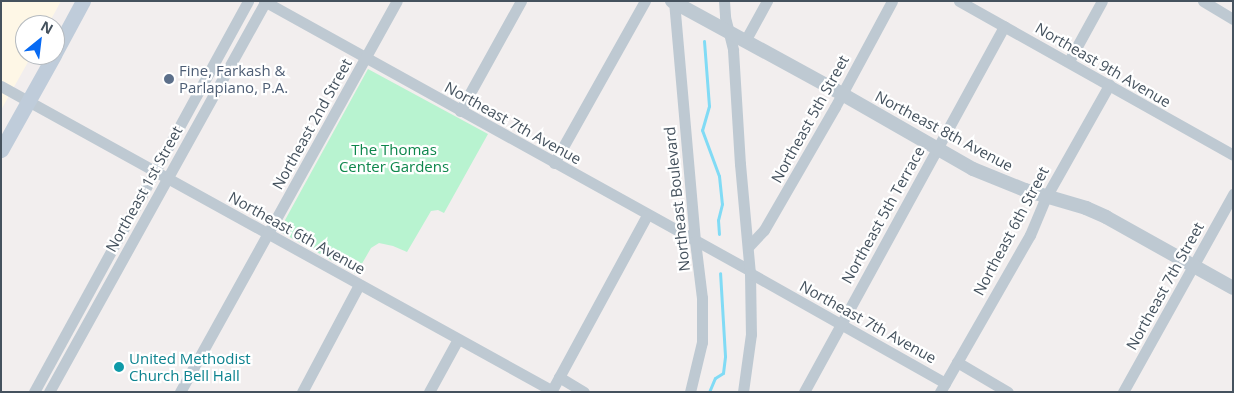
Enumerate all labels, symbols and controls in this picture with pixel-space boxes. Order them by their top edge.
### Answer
north arrow [15,15,65,65]
text: N [37,16,57,38]
street label: Northeast 9th Avenue [1032,19,1174,111]
street label: Northeast 5th Street [767,52,853,186]
street label: Northeast 2nd Street [269,55,355,193]
place label: Fine, Farkash & Parlapiano, P.A. [179,61,288,96]
marker: Fine, Farkash & Parlapiano, P.A. [163,73,175,85]
street label: Northeast 7th Avenue [442,78,584,168]
street label: Northeast 8th Avenue [872,87,1016,175]
street label: Northeast 1st Street [102,123,186,255]
street label: Northeast Boulevard [660,126,694,272]
park label: The Thomas Center Gardens [339,140,449,175]
street label: Northeast 5th Terrace [838,143,928,287]
street label: Northeast 6th Street [969,164,1053,298]
street label: Northeast 6th Avenue [226,188,368,278]
street label: Northeast 7th Street [1122,219,1208,353]
street label: Northeast 7th Avenue [797,277,939,367]
place label: United Methodist Church Bell Hall [129,349,251,384]
marker: United Methodist Church Bell Hall [113,361,125,373]

